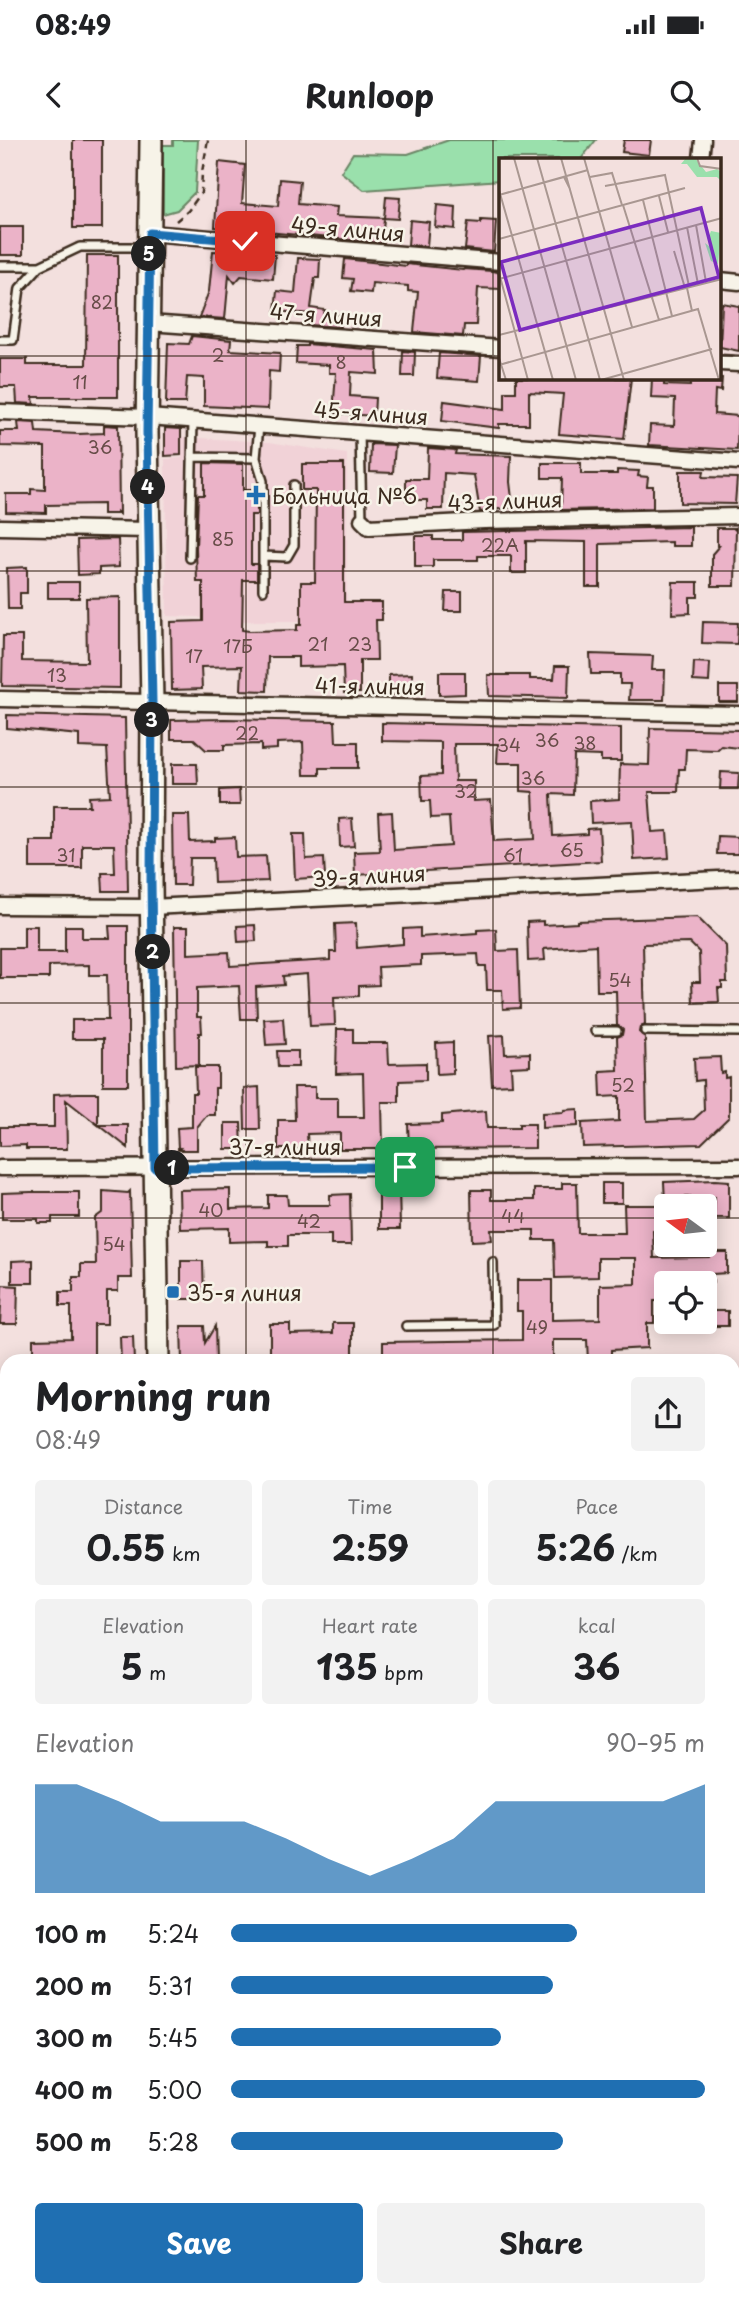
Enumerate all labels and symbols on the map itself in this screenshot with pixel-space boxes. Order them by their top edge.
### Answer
inset map [499,158,722,380]
street label: 49-я линия [290,207,406,249]
pin [215,211,275,271]
pin: 5 [132,236,166,272]
house number: 82 [91,288,113,315]
street label: 47-я линия [269,294,383,334]
house number: 2 [212,341,224,368]
house number: 8 [335,348,347,375]
house number: 11 [72,368,88,395]
street label: 45-я линия [313,392,429,432]
house number: 36 [88,433,112,460]
pin: 4 [130,470,166,504]
place label: Больница №6 [272,479,417,511]
street label: 43-я линия [447,482,563,518]
marker: Больница №6 [246,485,266,505]
house number: 85 [212,525,234,552]
house number: 22А [481,531,519,558]
house number: 21 [308,630,328,657]
house number: 23 [348,630,372,657]
house number: 17Б [223,632,253,659]
house number: 17 [185,642,203,669]
house number: 13 [47,661,67,688]
street label: 41-я линия [315,668,425,702]
pin: 3 [134,702,170,738]
house number: 22 [235,719,259,746]
house number: 36 [535,726,559,753]
house number: 38 [573,729,597,756]
house number: 34 [497,731,521,758]
house number: 36 [521,764,545,791]
house number: 32 [454,777,478,804]
house number: 65 [560,836,584,863]
house number: 31 [57,841,75,868]
house number: 61 [503,841,523,868]
street label: 39-я линия [311,856,427,894]
pin: 2 [136,934,170,970]
house number: 54 [608,966,632,993]
house number: 52 [611,1071,635,1098]
street label: 37-я линия [229,1130,341,1162]
pin [375,1137,435,1197]
pin: 1 [154,1150,190,1186]
north arrow [654,1194,718,1256]
house number: 40 [198,1196,224,1223]
house number: 44 [501,1202,525,1229]
house number: 42 [297,1207,321,1234]
house number: 54 [102,1230,126,1257]
place label: 35-я линия [187,1276,302,1308]
marker: 35-я линия [165,1284,181,1300]
house number: 49 [526,1313,548,1340]

